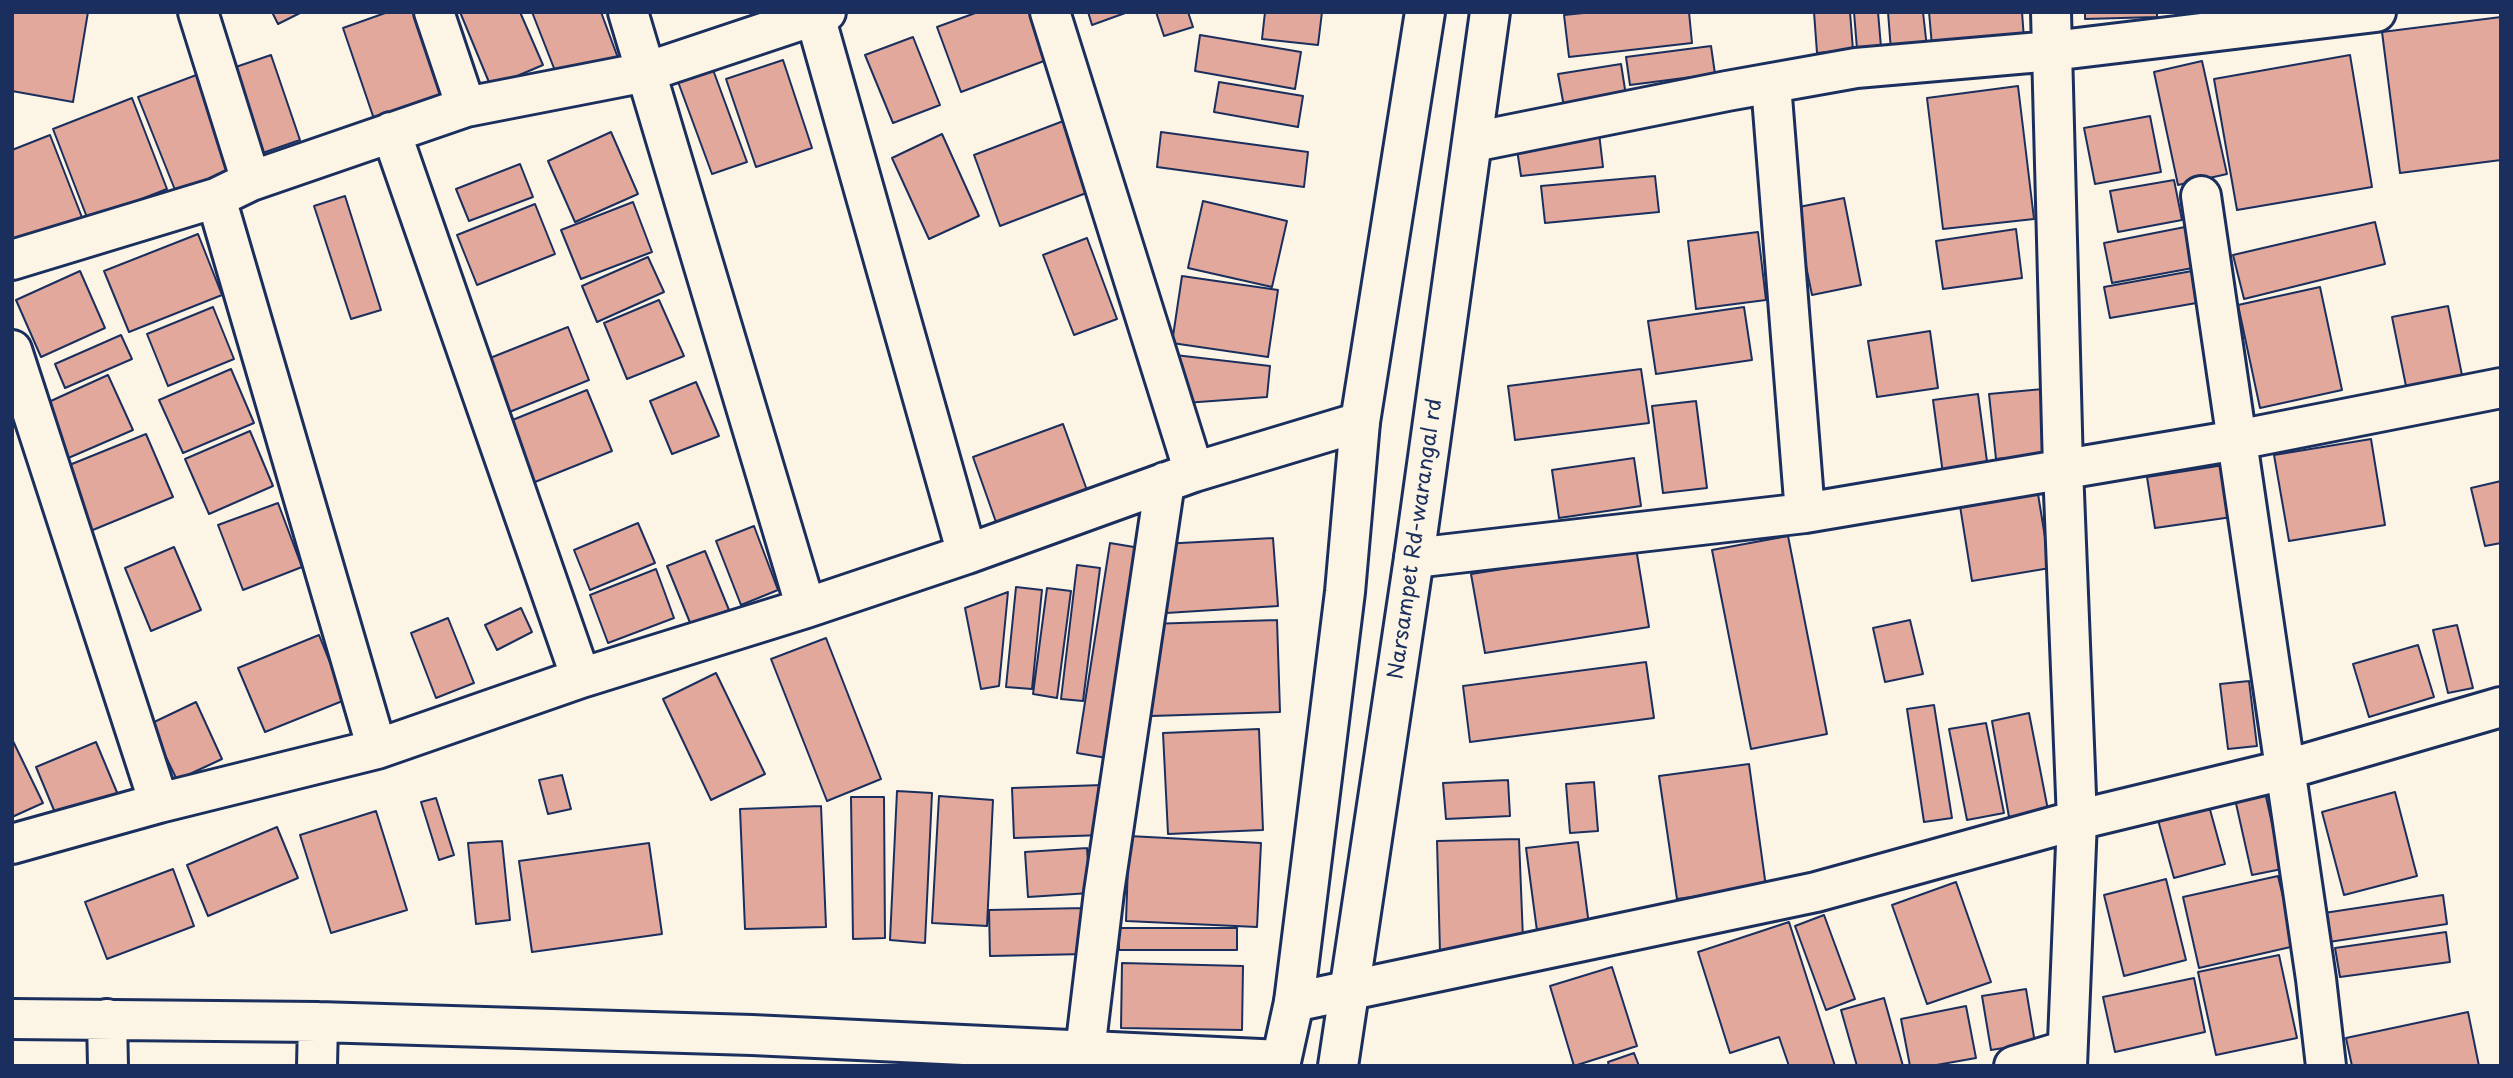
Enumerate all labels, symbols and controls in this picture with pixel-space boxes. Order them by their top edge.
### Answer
street label: Narsampet Rd-warangal rd [1384,397,1448,681]

